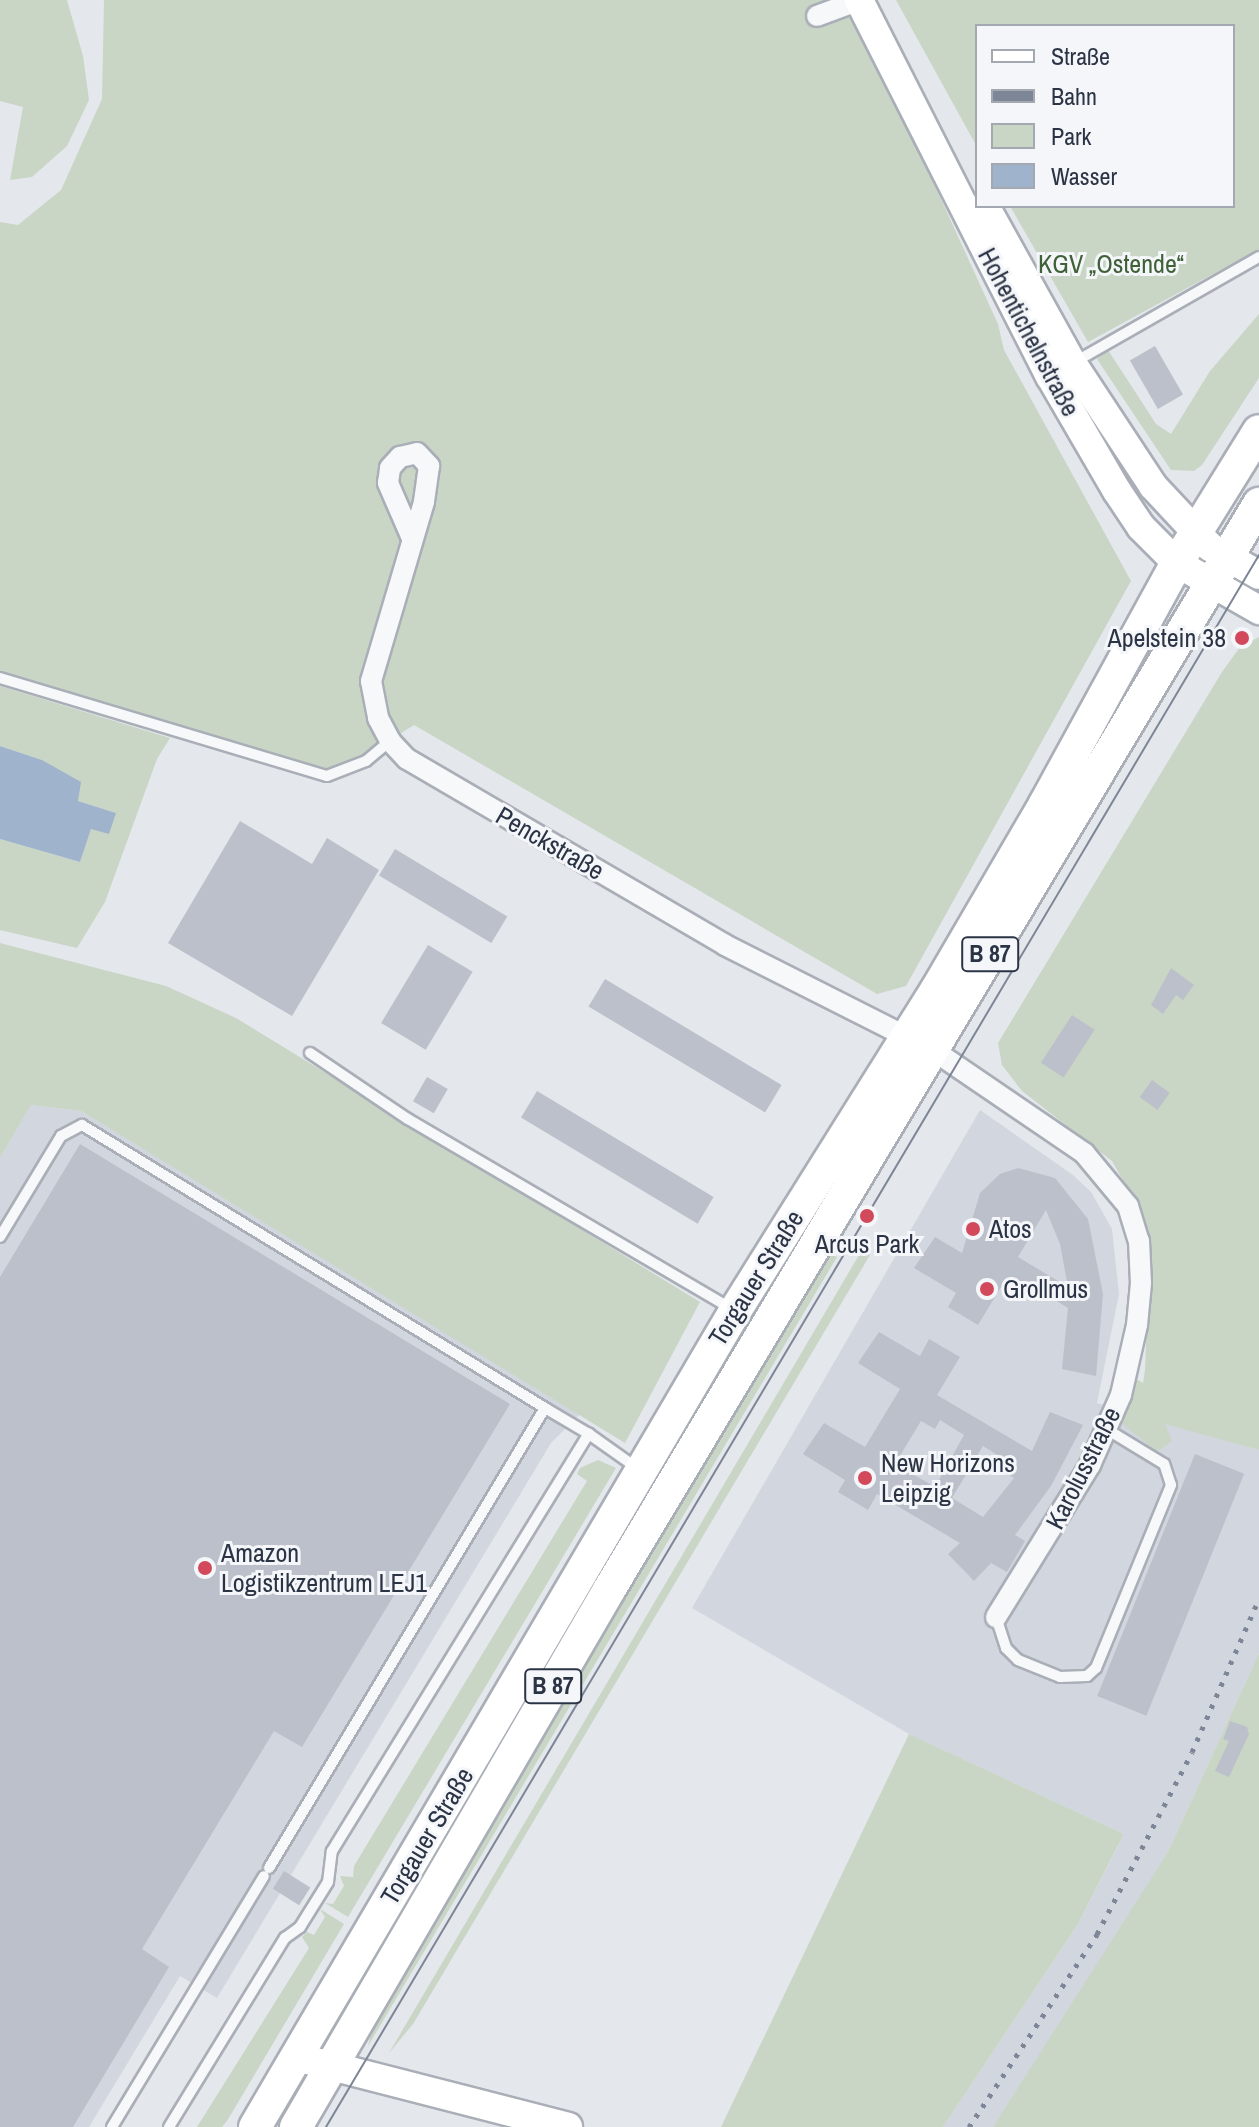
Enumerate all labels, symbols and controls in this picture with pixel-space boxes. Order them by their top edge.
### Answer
legend [975,24,1235,208]
text: Straße [1051,40,1110,72]
text: Bahn [1051,80,1097,112]
text: Park [1051,120,1091,152]
text: Wasser [1051,160,1117,192]
street label: Hohentichelnstraße [972,243,1086,421]
park label: KGV „Ostende“ [1038,248,1184,280]
place label: Apelstein 38 [1107,622,1226,654]
marker: Apelstein 38 [1233,629,1251,647]
street label: Penckstraße [490,800,610,886]
road number: B 87 [960,934,1020,974]
street label: Torgauer Straße [702,1204,810,1352]
marker: Arcus Park [858,1207,876,1225]
place label: Atos [989,1213,1032,1245]
marker: Atos [964,1220,982,1238]
place label: Arcus Park [815,1228,919,1260]
place label: Grollmus [1003,1273,1088,1305]
marker: Grollmus [978,1280,996,1298]
street label: Karolusstraße [1039,1402,1127,1534]
place label: New Horizons Leipzig [881,1447,1015,1508]
marker: New Horizons Leipzig [856,1469,874,1487]
place label: Amazon Logistikzentrum LEJ1 [221,1537,427,1598]
marker: Amazon Logistikzentrum LEJ1 [196,1559,214,1577]
road number: B 87 [523,1666,583,1706]
street label: Torgauer Straße [374,1762,480,1910]

